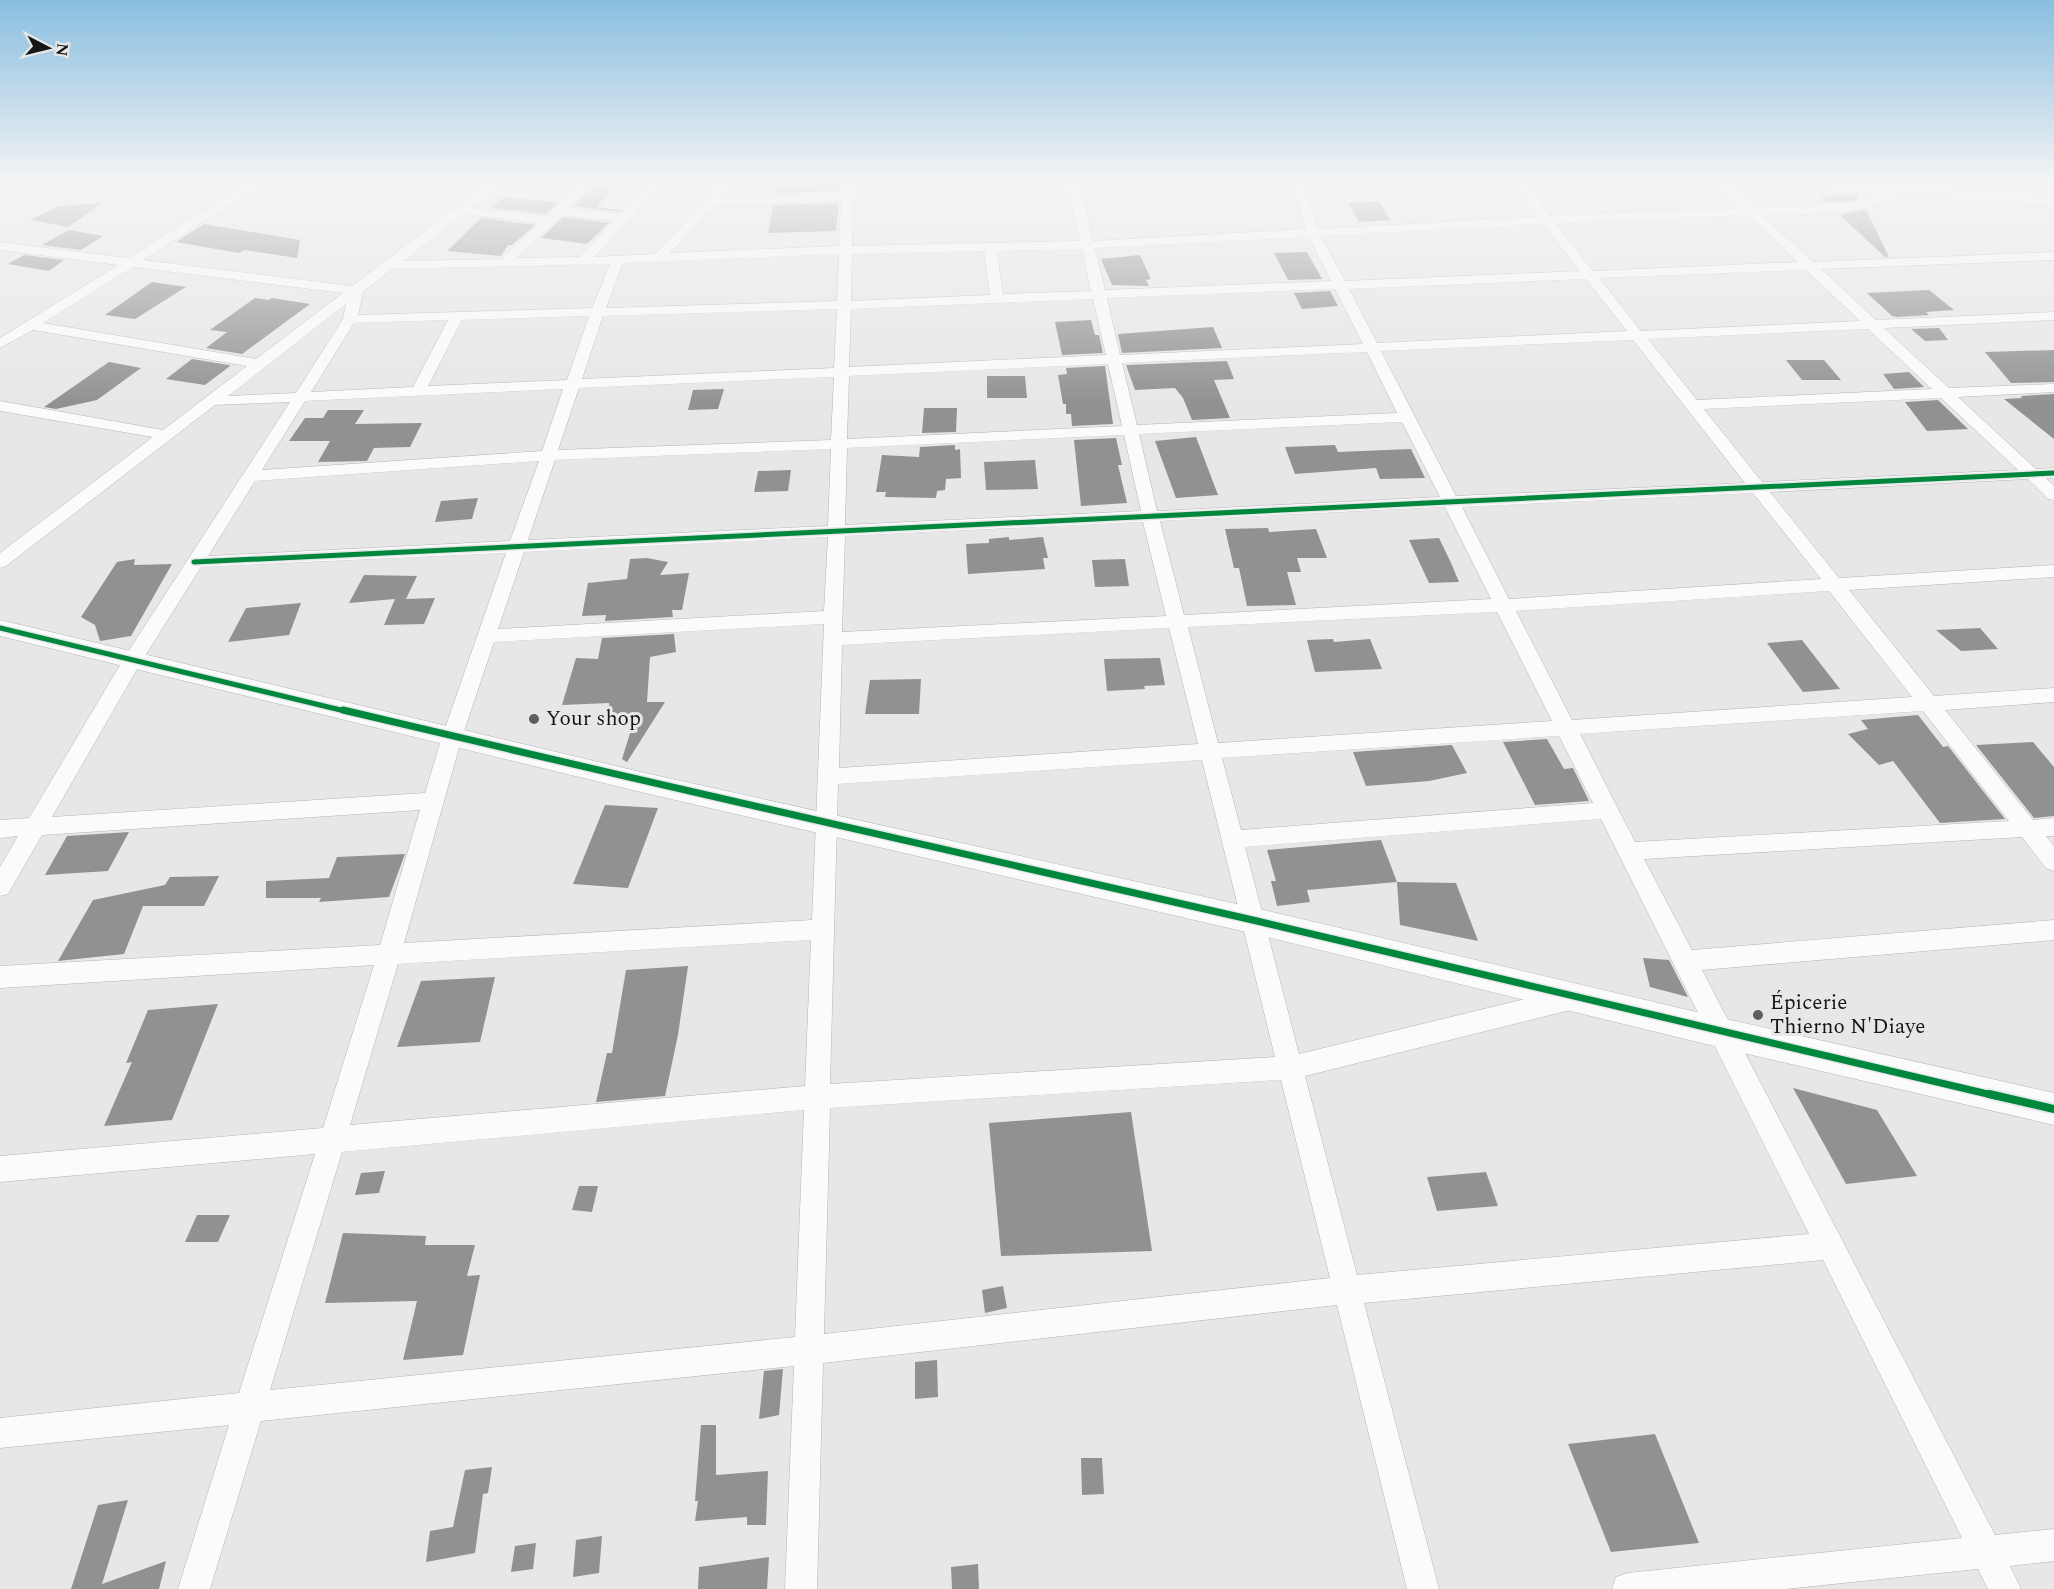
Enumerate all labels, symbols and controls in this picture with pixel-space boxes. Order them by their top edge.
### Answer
north arrow [18,18,78,78]
text: N [49,42,75,58]
place label: Your shop [546,703,641,735]
marker: Your shop [527,712,541,726]
place label: Épicerie Thierno N'Diaye [1770,987,1925,1043]
marker: Épicerie Thierno N'Diaye [1751,1008,1765,1022]

